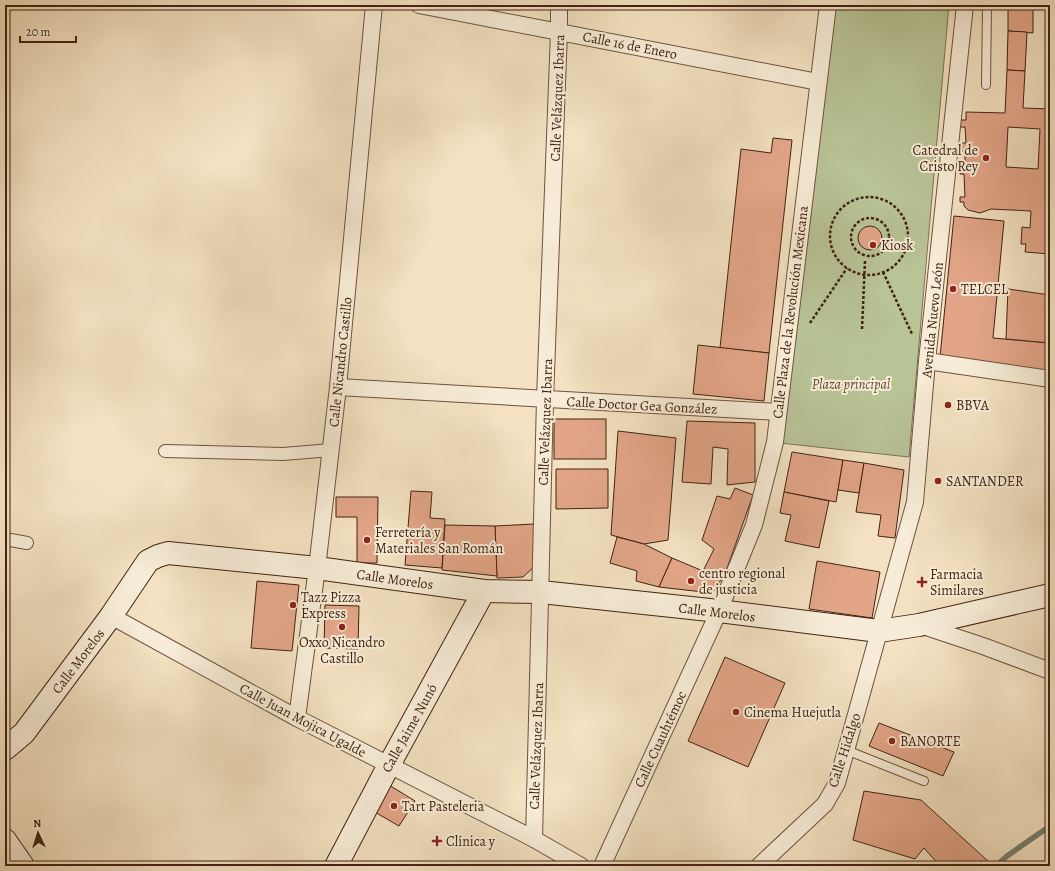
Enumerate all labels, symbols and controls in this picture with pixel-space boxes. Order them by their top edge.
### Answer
scale bar [20,18,76,44]
text: 20 m [26,24,50,40]
street label: Calle 16 de Enero [581,27,679,64]
street label: Calle Velázquez Ibarra [546,34,569,162]
place label: Catedral de Cristo Rey [913,141,979,176]
marker: Catedral de Cristo Rey [981,153,991,163]
street label: Calle Plaza de la Revolución Mexicana [768,204,813,420]
place label: Kiosk [881,236,913,255]
marker: Kiosk [868,240,878,250]
street label: Avenida Nuevo León [917,261,948,380]
place label: TELCEL [961,280,1009,299]
marker: TELCEL [948,284,958,294]
street label: Calle Nicandro Castillo [324,296,357,428]
street label: Calle Velázquez Ibarra [534,358,557,486]
park label: Plaza principal [812,375,891,394]
street label: Calle Doctor Gea González [566,392,718,419]
place label: BBVA [956,396,990,415]
marker: BBVA [943,400,953,410]
place label: SANTANDER [946,472,1024,491]
marker: SANTANDER [933,476,943,486]
place label: Ferretería y Materiales San Román [375,523,503,558]
marker: Ferretería y Materiales San Román [362,535,372,545]
place label: centro regional de justicia [699,564,786,599]
street label: Calle Morelos [355,565,434,594]
place label: Farmacia Similares [930,565,984,600]
marker: centro regional de justicia [686,576,696,586]
marker: Farmacia Similares [917,577,927,587]
place label: Tazz Pizza Express [301,588,362,623]
street label: Calle Morelos [677,598,756,627]
marker: Tazz Pizza Express [288,600,298,610]
marker: Oxxo Nicandro Castillo [337,622,347,632]
street label: Calle Morelos [48,625,109,698]
place label: Oxxo Nicandro Castillo [299,633,385,668]
street label: Calle Juan Mojica Ugalde [236,679,370,762]
street label: Calle Jaime Nunó [377,680,442,776]
street label: Calle Velázquez Ibarra [525,682,548,810]
street label: Calle Cuauhtémoc [630,688,691,791]
place label: Cinema Huejutla [744,703,842,722]
marker: Cinema Huejutla [731,707,741,717]
street label: Calle Hidalgo [824,711,865,790]
place label: BANORTE [900,732,961,751]
marker: BANORTE [887,736,897,746]
place label: Tart Pasteleria [402,797,485,816]
marker: Tart Pasteleria [389,801,399,811]
north arrow [18,813,58,853]
text: N [33,816,42,831]
place label: Clínica y [446,832,496,851]
marker: Clínica y [431,835,443,847]

